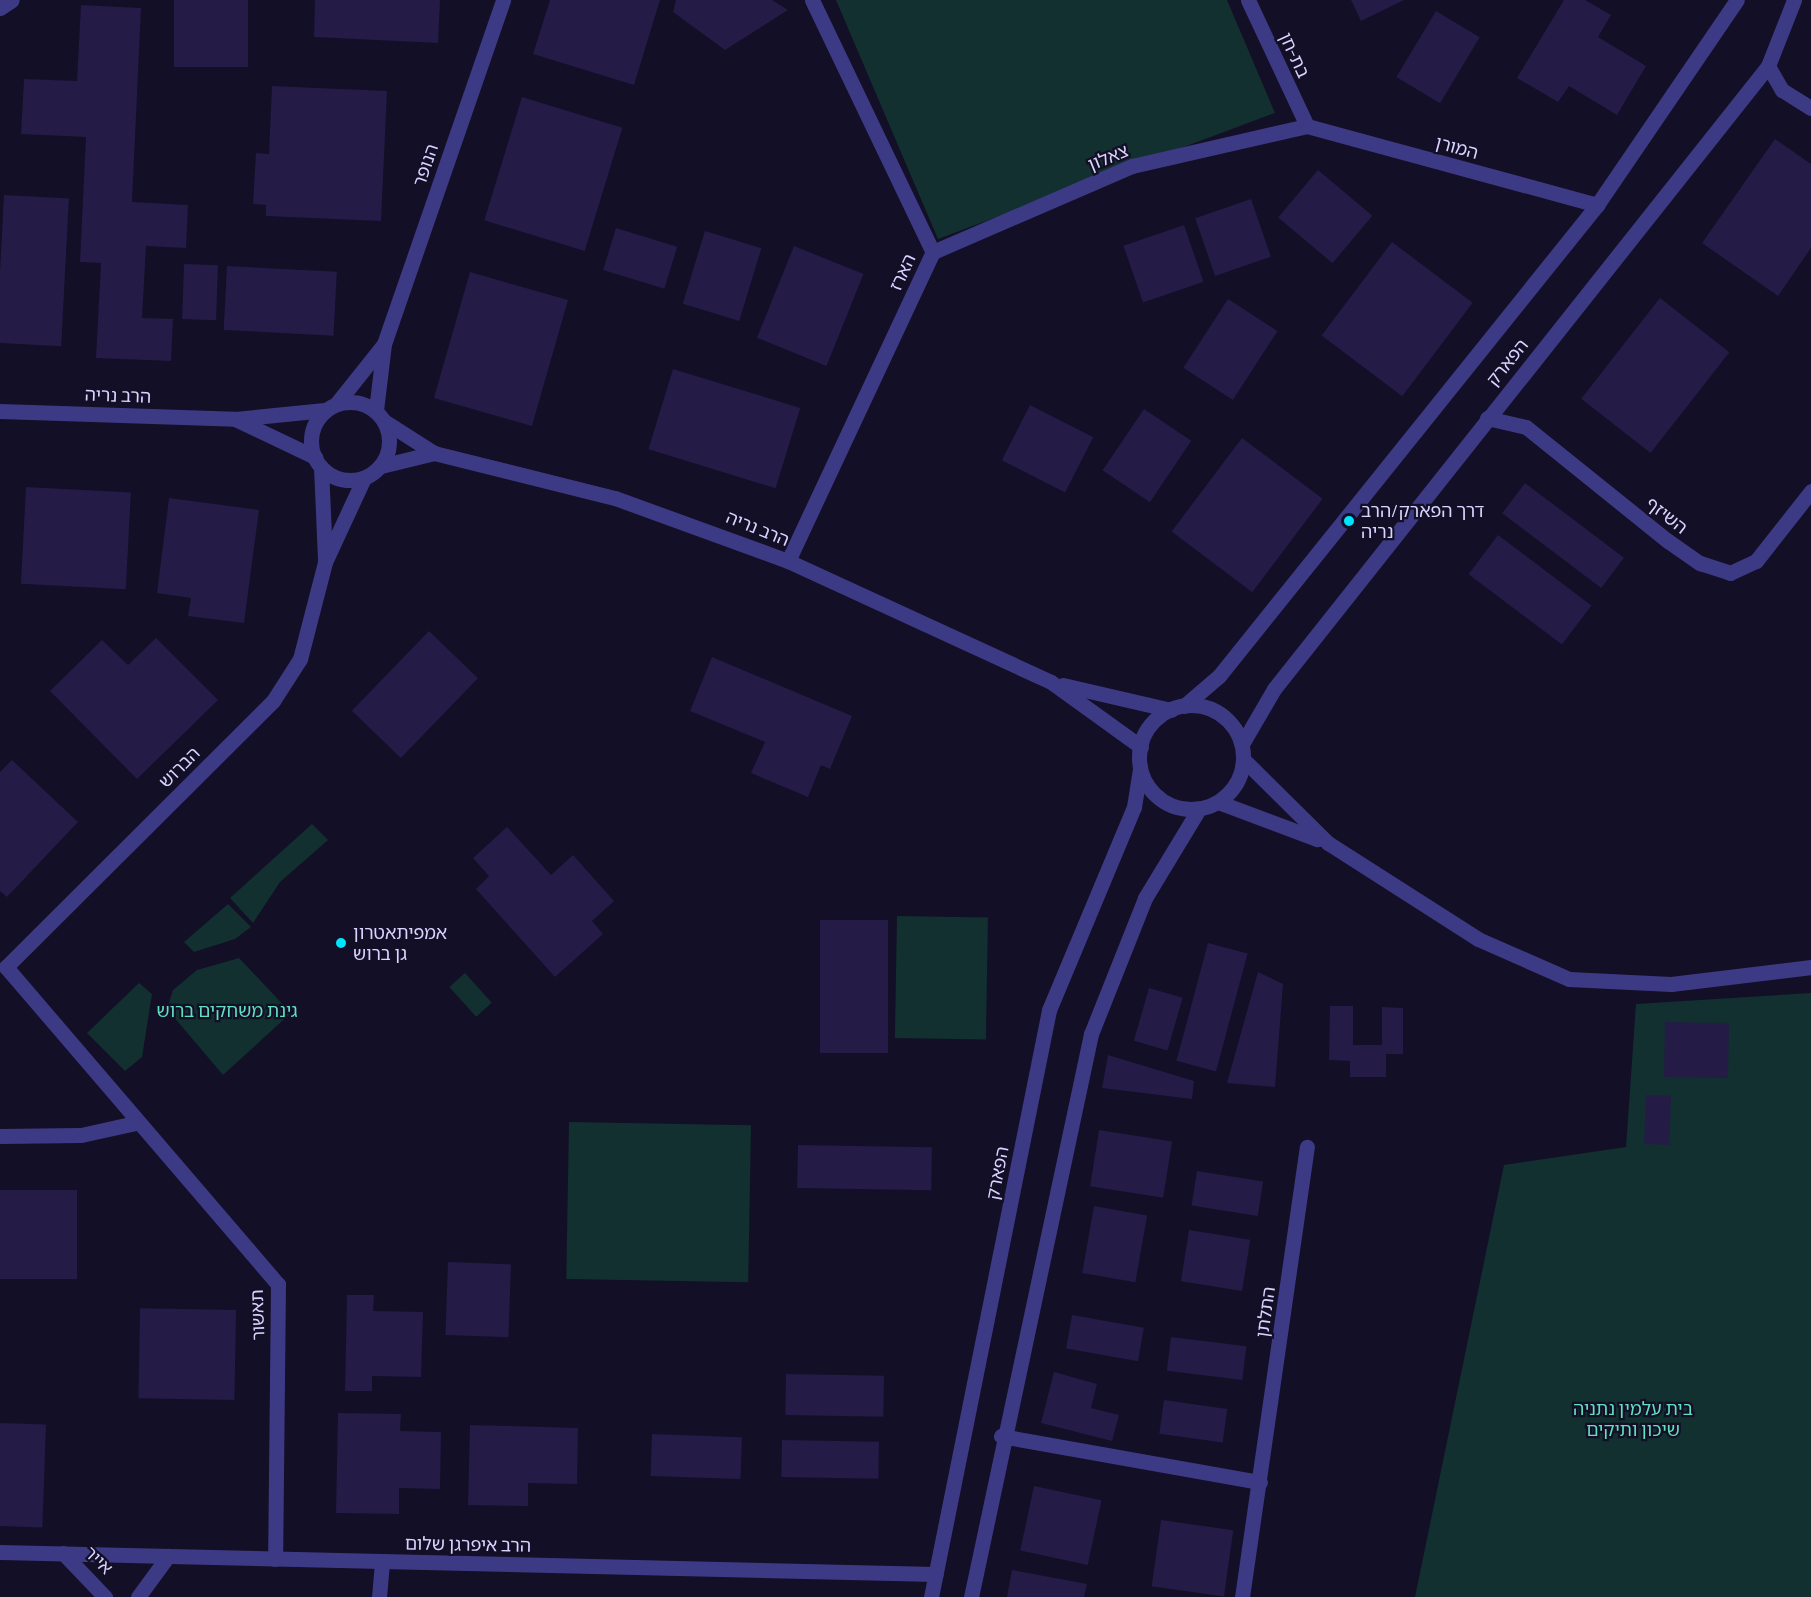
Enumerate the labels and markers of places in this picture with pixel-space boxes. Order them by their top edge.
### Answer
place label: דרך הפארק/הרב נריה [1361,500,1484,542]
marker: דרך הפארק/הרב נריה [1342,514,1356,528]
place label: אמפיתאטרון גן ברוש [353,922,447,964]
marker: אמפיתאטרון גן ברוש [334,936,348,950]

